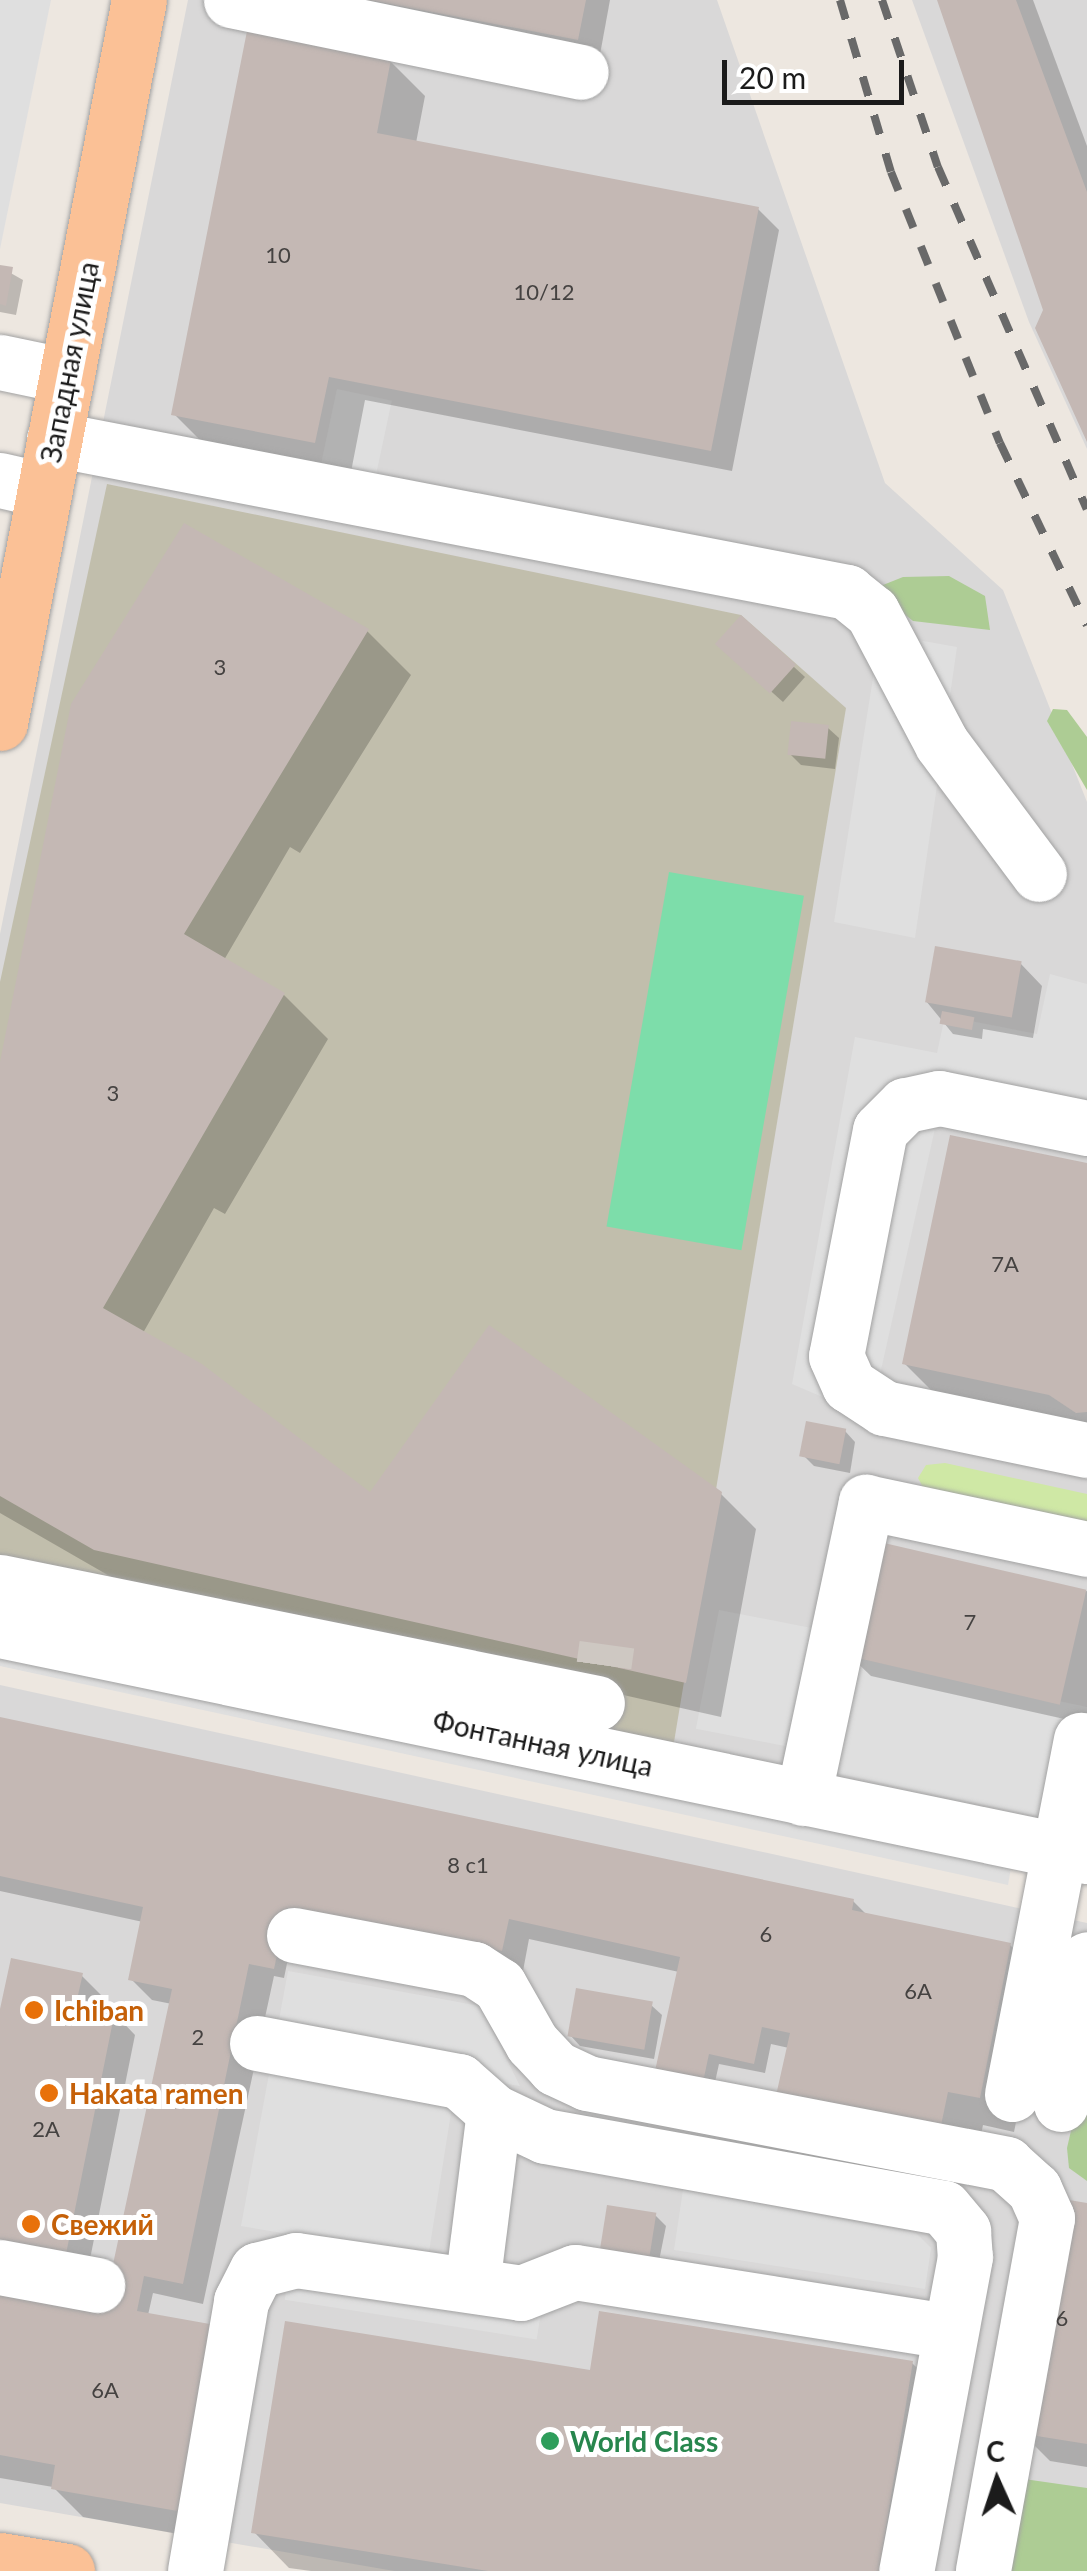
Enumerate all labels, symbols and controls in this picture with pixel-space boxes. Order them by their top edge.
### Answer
scale bar [727,40,910,102]
text: 20 m [739,59,806,95]
house number: 10 [265,242,291,268]
street label: Западная улица [33,259,105,465]
house number: 10/12 [514,279,574,305]
house number: 3 [214,654,226,680]
house number: 3 [107,1080,119,1106]
house number: 7А [991,1251,1019,1277]
house number: 7 [964,1609,976,1635]
street label: Фонтанная улица [430,1703,656,1783]
house number: 8 с1 [447,1852,489,1878]
house number: 6 [760,1921,772,1947]
house number: 6А [904,1978,932,2004]
place label: Ichiban [54,1993,144,2027]
marker: Ichiban [23,1999,45,2021]
house number: 2 [192,2024,204,2050]
place label: Hakata ramen [69,2076,243,2110]
marker: Hakata ramen [38,2082,60,2104]
house number: 2А [32,2116,60,2142]
place label: Свежий [51,2207,154,2241]
marker: Свежий [20,2213,42,2235]
house number: 6 [1056,2305,1068,2331]
house number: 6А [91,2377,119,2403]
place label: World Class [570,2424,718,2458]
marker: World Class [539,2430,561,2452]
north arrow [947,2431,1047,2531]
text: С [985,2434,1006,2469]

